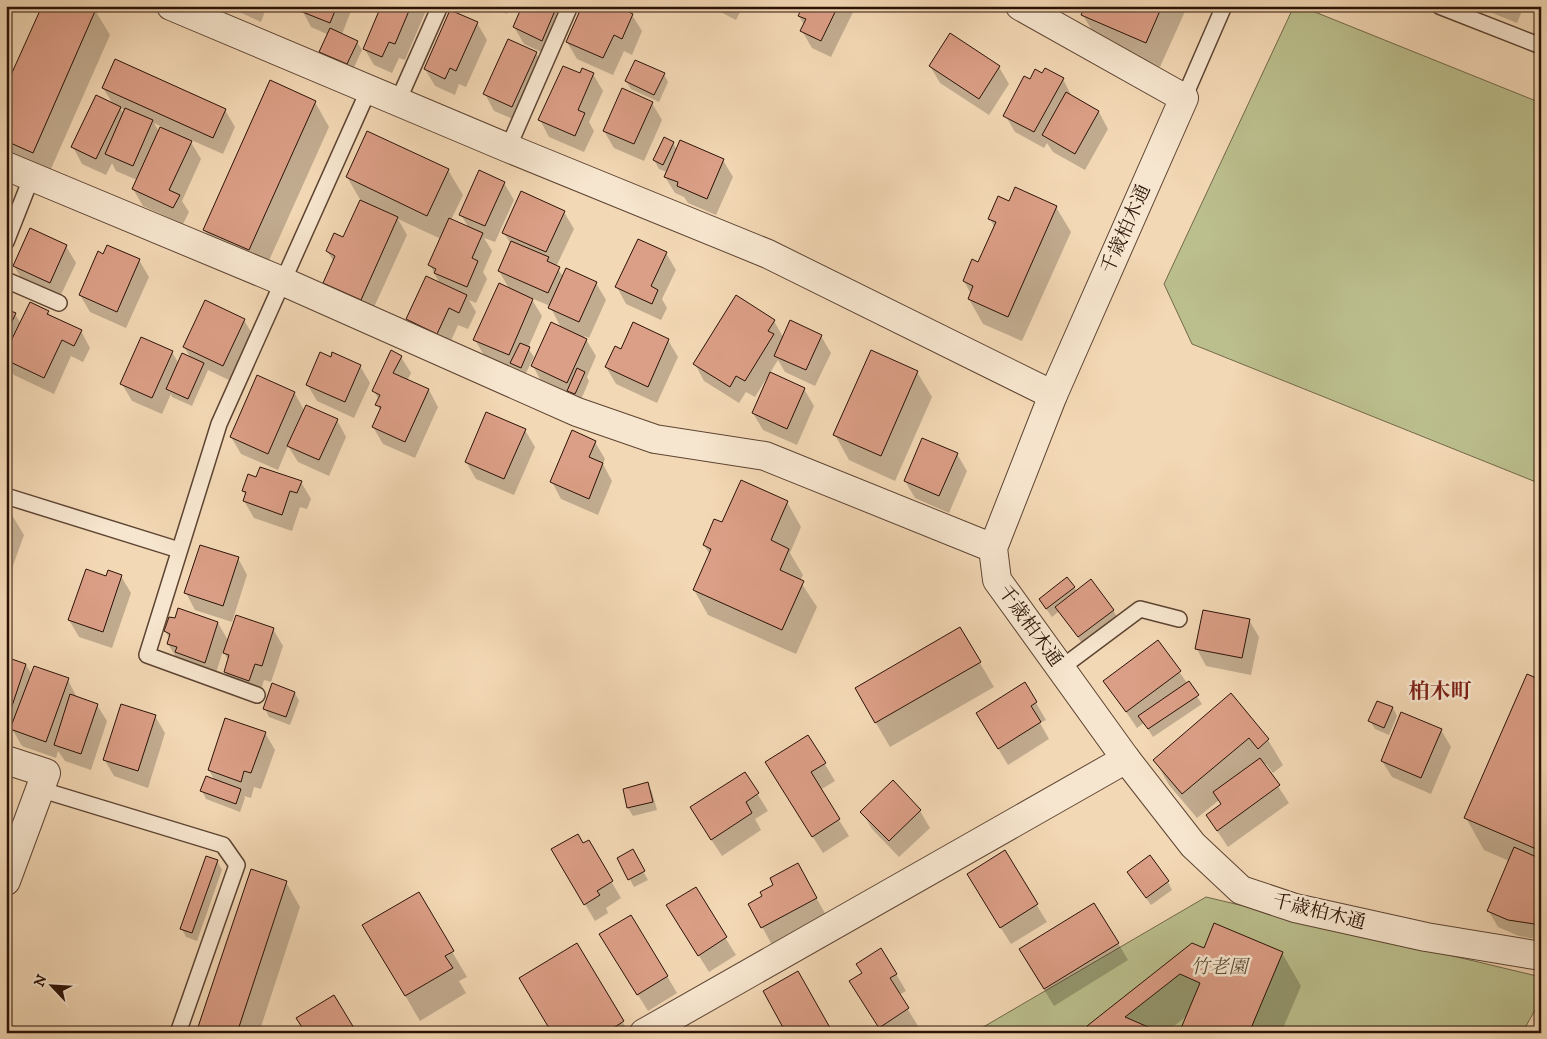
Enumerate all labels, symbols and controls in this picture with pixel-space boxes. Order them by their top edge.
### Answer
street label: 千歳柏木通 [1096,181,1156,277]
street label: 千歳柏木通 [993,581,1067,671]
district label: 柏木町 [1409,679,1472,705]
street label: 千歳柏木通 [1270,889,1368,935]
park label: 竹老園 [1190,956,1250,979]
north arrow [28,962,78,1012]
text: N [31,971,52,990]

